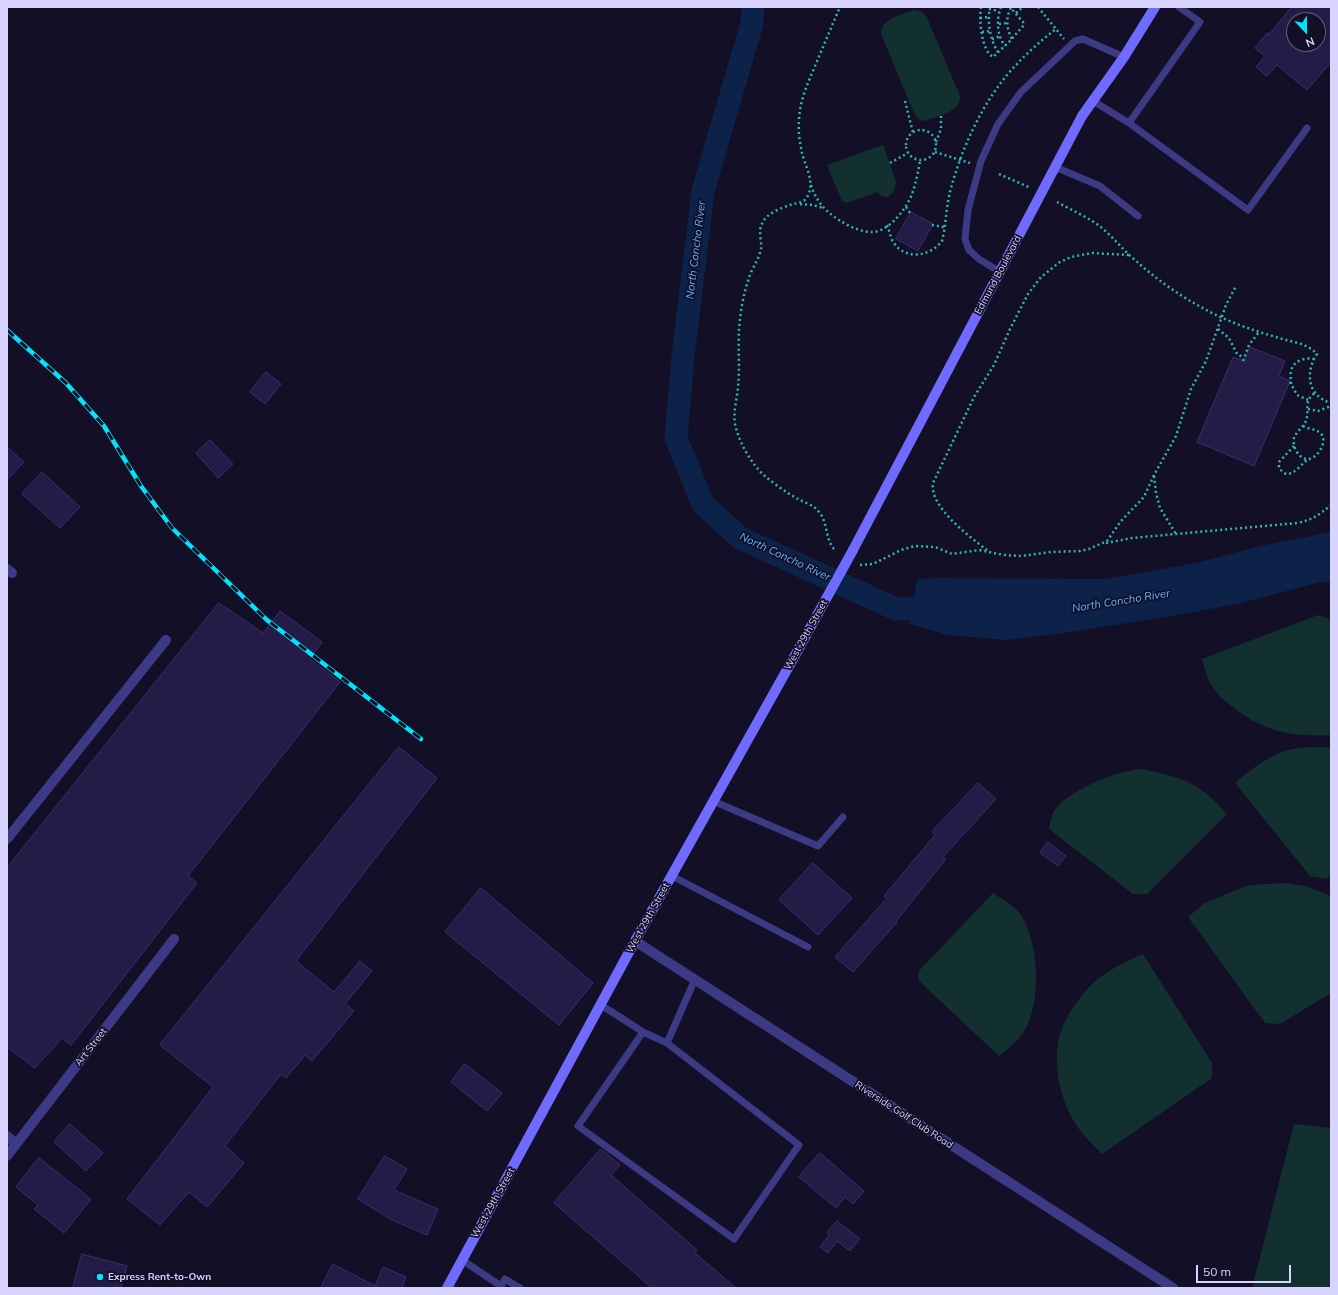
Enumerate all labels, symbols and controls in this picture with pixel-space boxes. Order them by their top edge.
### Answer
north arrow [1286,12,1326,52]
text: N [1304,34,1317,50]
water label: North Concho River [683,200,709,300]
street label: Edmund Boulevard [972,233,1024,317]
water label: North Concho River [737,530,833,584]
water label: North Concho River [1071,587,1171,615]
street label: West 29th Street [782,598,830,672]
street label: West 29th Street [624,881,672,955]
street label: Art Street [72,1026,110,1068]
street label: Riverside Golf Club Road [853,1079,955,1151]
street label: West 29th Street [469,1166,517,1240]
scale bar [1198,1257,1293,1283]
text: 50 m [1203,1264,1231,1279]
place label: Express Rent-to-Own [108,1271,211,1283]
marker: Express Rent-to-Own [95,1272,105,1282]

